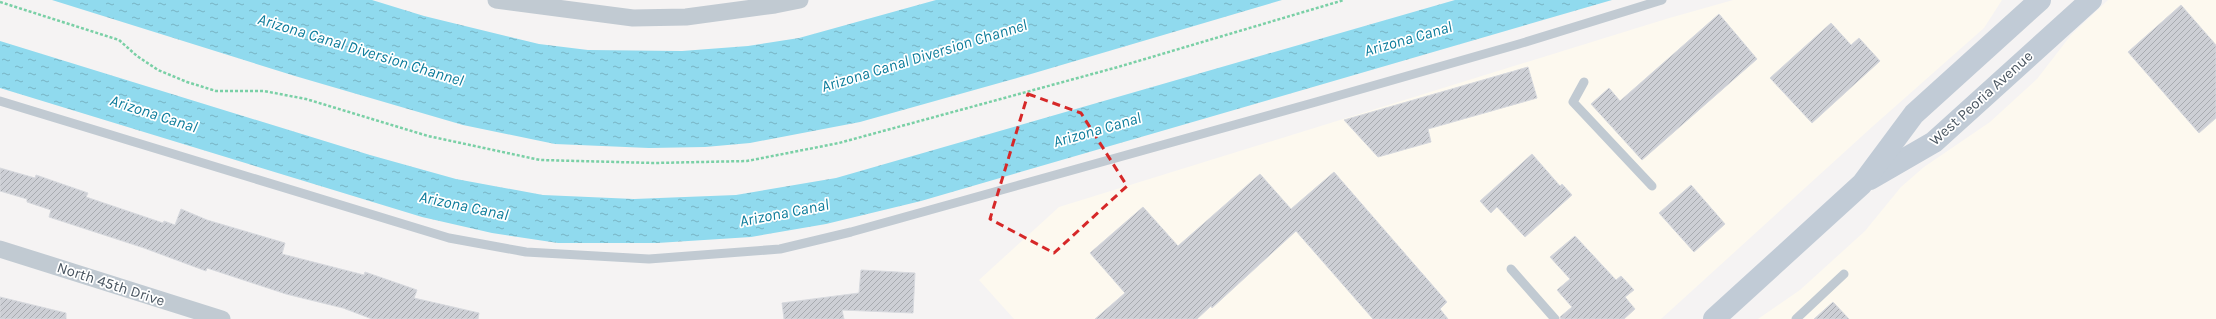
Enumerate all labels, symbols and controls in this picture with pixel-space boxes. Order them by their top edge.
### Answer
water label: Arizona Canal Diversion Channel [256,9,466,90]
water label: Arizona Canal Diversion Channel [819,15,1029,96]
water label: Arizona Canal [1362,17,1454,60]
street label: West Peoria Avenue [1926,47,2036,149]
water label: Arizona Canal [108,90,200,137]
water label: Arizona Canal [1051,108,1143,151]
water label: Arizona Canal [418,187,510,224]
water label: Arizona Canal [738,195,830,230]
street label: North 45th Drive [55,258,167,310]

